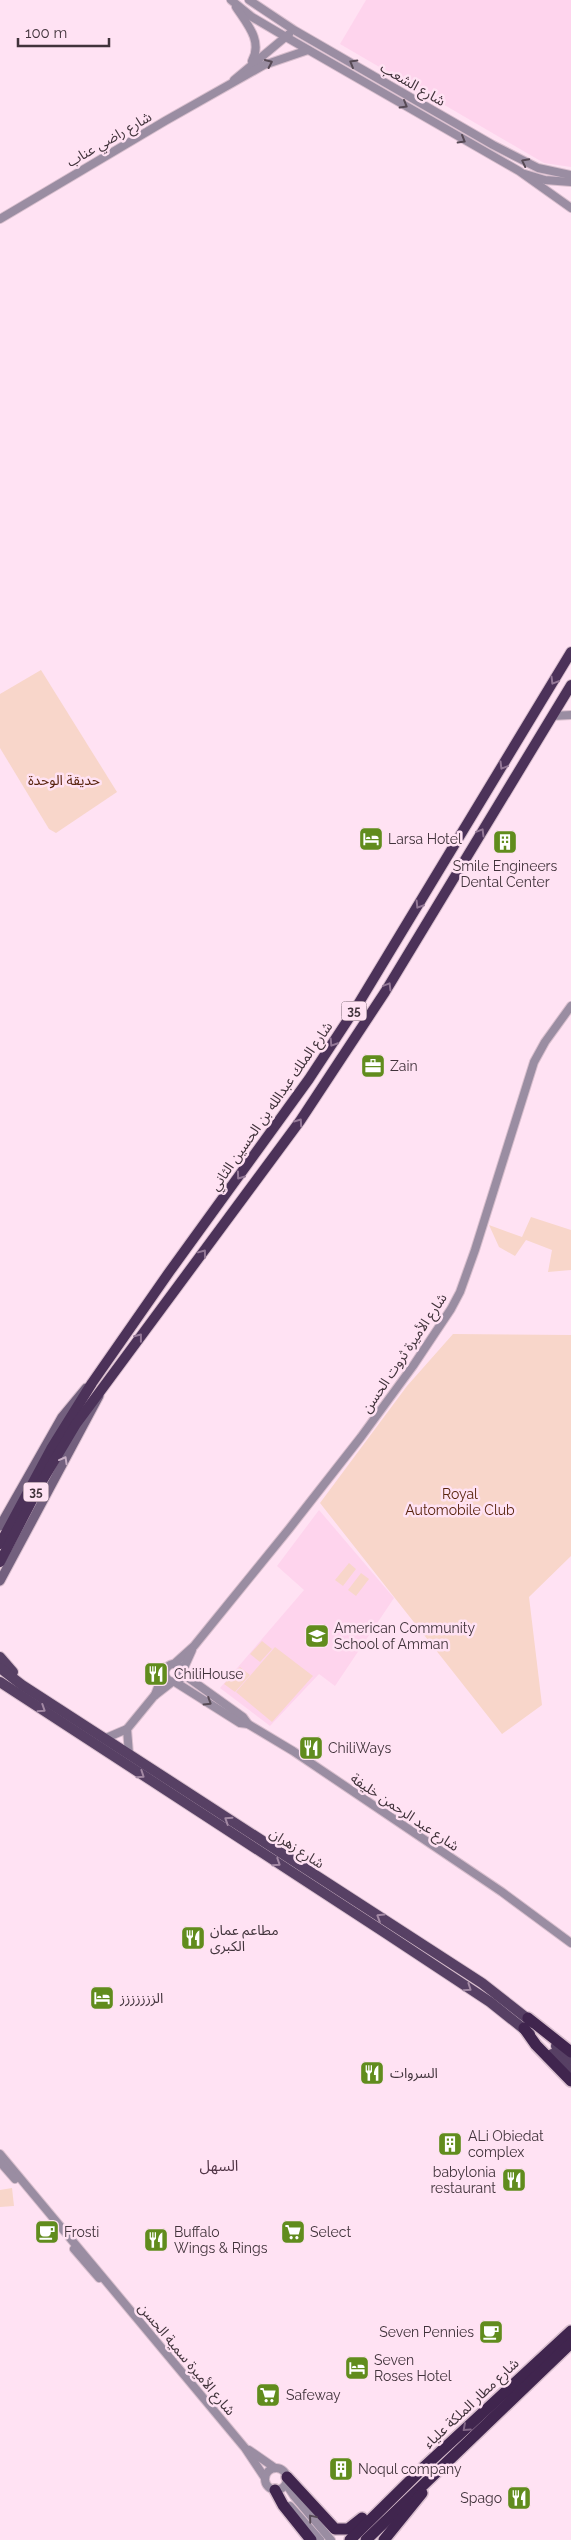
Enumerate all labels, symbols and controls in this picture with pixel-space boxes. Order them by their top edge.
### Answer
scale bar [18,15,109,47]
text: 100 m [25,24,67,42]
one-way arrow [264,59,273,70]
street label: شارع الشعب [376,59,448,112]
one-way arrow [350,60,359,70]
one-way arrow [398,99,407,109]
street label: شارع راضي عناب [64,108,156,173]
one-way arrow [456,133,465,143]
one-way arrow [521,158,530,168]
one-way arrow [550,676,560,685]
one-way arrow [500,760,510,769]
park label: حديقة الوحدة [28,772,100,789]
hotel icon: Larsa Hotel [358,826,384,852]
one-way arrow [475,829,485,838]
building icon: Smile Engineers Dental Center [492,829,518,855]
place label: Larsa Hotel [388,831,462,847]
place label: Smile Engineers Dental Center [453,858,558,890]
one-way arrow [416,899,425,908]
one-way arrow [382,983,392,992]
road number: 35 [342,1001,366,1020]
street label: شارع الملك عبدالله بن الحسين الثاني [206,1019,338,1195]
one-way arrow [330,1037,340,1046]
office icon: Zain [360,1053,386,1079]
place label: Zain [390,1058,418,1074]
one-way arrow [293,1118,302,1128]
one-way arrow [237,1170,246,1180]
one-way arrow [197,1249,206,1259]
street label: شارع الأميرة ثروت الحسن [358,1290,452,1417]
one-way arrow [134,1334,142,1343]
one-way arrow [58,1457,68,1466]
road number: 35 [24,1482,48,1501]
park label: Royal Automobile Club [405,1486,515,1518]
place label: American Community School of Amman [334,1620,475,1652]
school or university icon: American Community School of Amman [304,1623,330,1649]
restaurant icon: ChiliHouse [143,1661,169,1687]
place label: ChiliHouse [174,1666,244,1682]
one-way arrow [202,1696,211,1706]
one-way arrow [36,1703,45,1712]
restaurant icon: ChiliWays [298,1735,324,1761]
place label: ChiliWays [328,1740,391,1756]
one-way arrow [135,1769,144,1778]
street label: شارع عبد الرحمن خليفة [346,1770,462,1857]
one-way arrow [225,1817,234,1826]
street label: شارع زهران [265,1825,327,1874]
one-way arrow [271,1857,280,1867]
one-way arrow [376,1914,385,1923]
place label: مطاعم عمان الكبرى [210,1922,279,1955]
restaurant icon: مطاعم عمان الكبرى [180,1925,206,1951]
one-way arrow [462,1982,472,1991]
hotel icon: الززززززز [89,1985,115,2011]
place label: الززززززز [119,1990,163,2007]
restaurant icon: السروات [359,2060,385,2086]
place label: السروات [390,2065,438,2082]
place label: ALi Obiedat complex [468,2128,544,2160]
building icon: ALi Obiedat complex [437,2131,463,2157]
district label: السهل [200,2157,238,2175]
place label: babylonia restaurant [430,2164,496,2196]
restaurant icon: babylonia restaurant [501,2167,527,2193]
cafe icon: Frosti [34,2219,60,2245]
supermarket icon: Select [280,2219,306,2245]
place label: Frosti [64,2224,99,2240]
place label: Buffalo Wings & Rings [174,2224,268,2256]
place label: Select [310,2224,351,2240]
restaurant icon: Buffalo Wings & Rings [143,2227,169,2253]
street label: شارع الأميرة سمية الحسن [133,2300,239,2420]
cafe icon: Seven Pennies [478,2319,504,2345]
place label: Seven Pennies [379,2324,474,2340]
place label: Seven Roses Hotel [374,2352,452,2384]
hotel icon: Seven Roses Hotel [344,2355,370,2381]
street label: شارع مطار الملكة علياء [420,2355,524,2453]
supermarket icon: Safeway [255,2382,281,2408]
place label: Safeway [286,2387,341,2403]
one-way arrow [463,2422,472,2431]
building icon: Noqul company [328,2456,354,2482]
place label: Noqul company [358,2461,462,2477]
restaurant icon: Spago [506,2485,532,2511]
place label: Spago [460,2490,502,2506]
one-way arrow [309,2515,318,2524]

